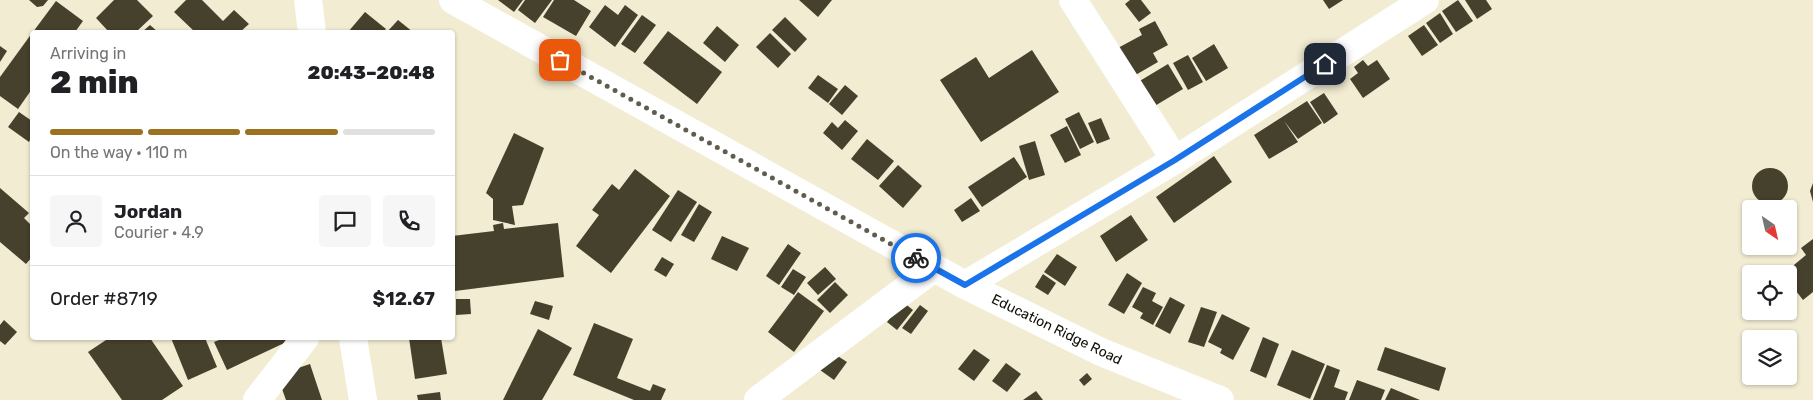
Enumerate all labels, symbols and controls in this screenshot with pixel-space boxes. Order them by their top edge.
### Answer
pin [539,39,581,81]
pin [1304,43,1346,85]
text: Arriving in [50,44,126,63]
icon: bag [546,46,574,74]
icon: home [1311,50,1339,78]
text: 20:43–20:48 [308,61,435,84]
text: 2 min [50,63,139,101]
text: On the way · 110 m [50,143,187,162]
button: person [50,195,102,247]
button: chat [319,195,371,247]
button: phone [383,195,435,247]
text: Jordan [114,200,182,223]
north arrow [1742,200,1798,255]
map controls [1742,200,1797,385]
text: Courier · 4.9 [114,223,204,242]
courier [891,233,941,283]
icon: bike [902,244,930,272]
button: locate [1742,265,1797,320]
text: Order #8719 [50,287,158,310]
text: $12.67 [373,287,435,310]
street label: Education Ridge Road [989,290,1125,368]
button: layers [1742,330,1797,385]

